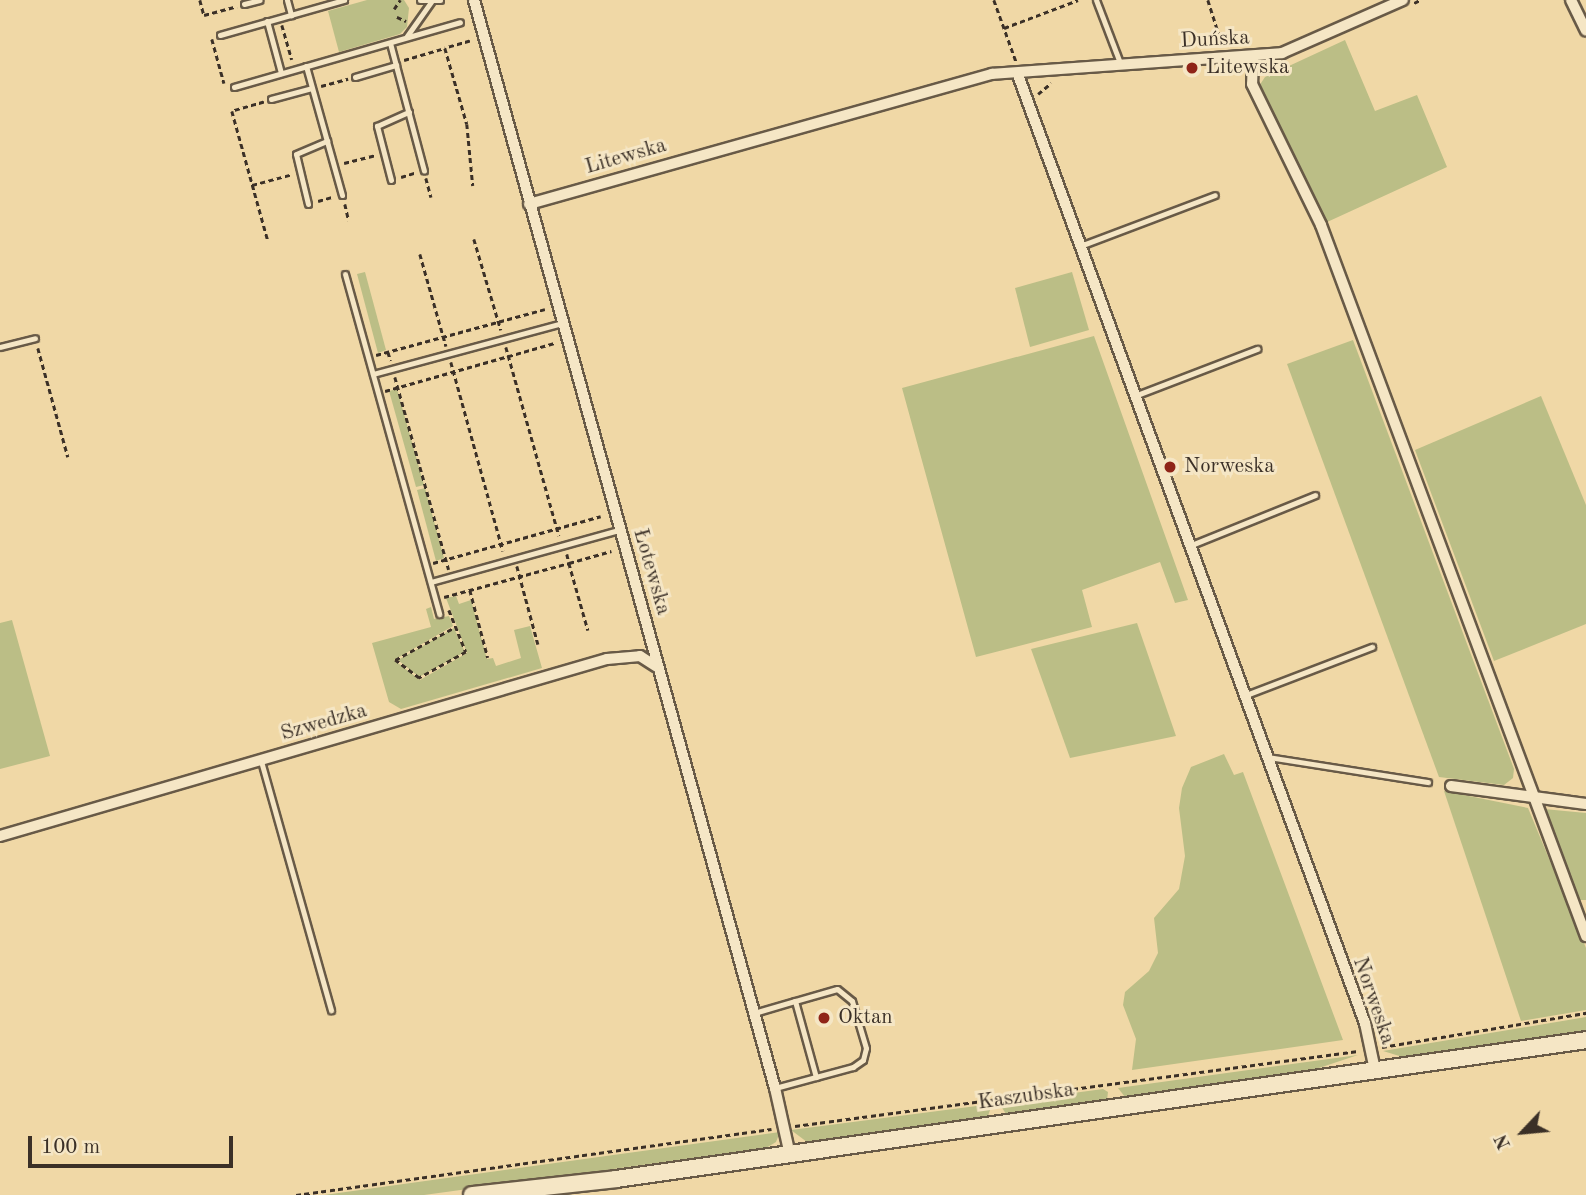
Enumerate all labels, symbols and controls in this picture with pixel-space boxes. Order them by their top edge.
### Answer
street label: Duńska [1180,26,1250,54]
place label: Litewska [1206,55,1289,81]
marker: Litewska [1184,60,1200,76]
street label: Litewska [582,133,670,181]
place label: Norweska [1184,454,1275,480]
marker: Norweska [1162,459,1178,475]
street label: Łotewska [627,526,675,618]
street label: Szwedzka [278,699,370,747]
street label: Norweska [1346,954,1400,1048]
place label: Oktan [838,1005,893,1031]
marker: Oktan [816,1010,832,1026]
street label: Kaszubska [976,1078,1076,1116]
north arrow [1488,1097,1558,1167]
scale bar [32,1122,236,1166]
text: N [1492,1131,1515,1152]
text: 100 m [41,1137,100,1158]

